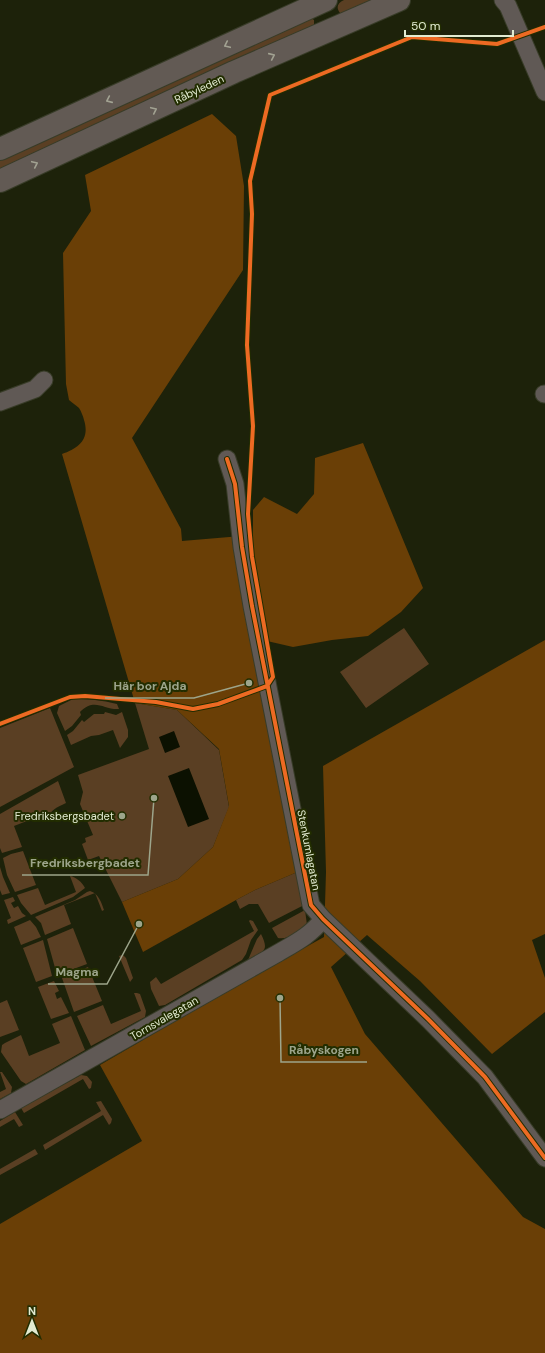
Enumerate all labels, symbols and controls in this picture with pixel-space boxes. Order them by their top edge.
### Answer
scale bar [405,12,513,38]
text: 50 m [411,18,440,34]
one-way arrow [224,40,231,48]
one-way arrow [268,52,275,60]
street label: Råbyleden [172,71,226,107]
one-way arrow [106,95,113,103]
one-way arrow [149,107,157,115]
one-way arrow [31,161,39,169]
callout: Här bor Ajda [105,674,194,698]
text: Här bor Ajda [114,678,186,694]
place label: Fredriksbergsbadet [15,809,114,823]
street label: Stenkumlagatan [294,809,324,891]
marker: Fredriksbergsbadet [117,811,127,821]
callout: Fredriksbergbadet [22,851,148,875]
text: Fredriksbergbadet [30,855,140,871]
callout: Magma [48,960,107,984]
text: Magma [55,964,99,980]
street label: Tornsvalegatan [128,993,200,1043]
callout: Råbyskogen [281,1038,367,1062]
text: Råbyskogen [289,1042,359,1058]
north arrow [12,1301,52,1341]
text: N [28,1304,36,1318]

